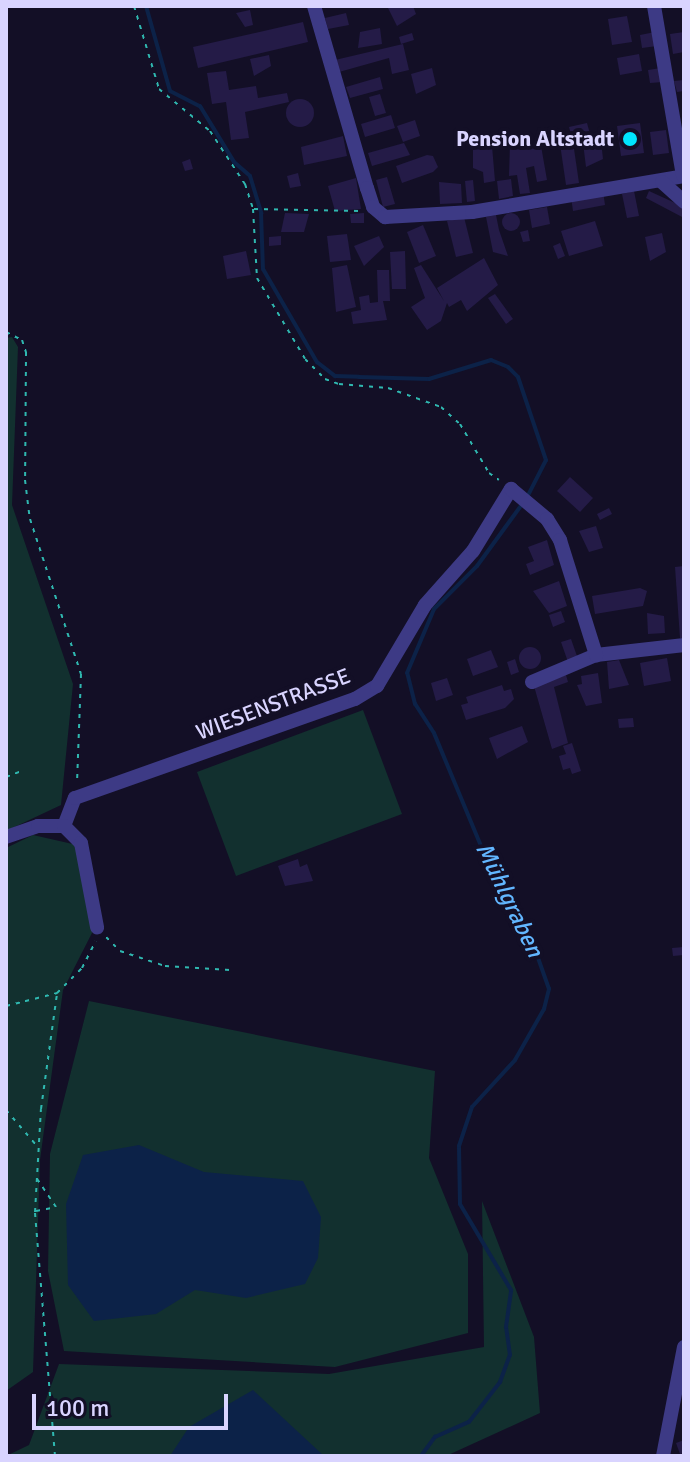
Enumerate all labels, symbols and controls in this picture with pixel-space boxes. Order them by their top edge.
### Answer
place label: Pension Altstadt [456,126,614,152]
marker: Pension Altstadt [621,130,639,148]
street label: WIESENSTRASSE [192,662,354,746]
water label: Mühlgraben [469,838,549,962]
scale bar [36,1378,232,1428]
text: 100 m [46,1393,109,1423]

